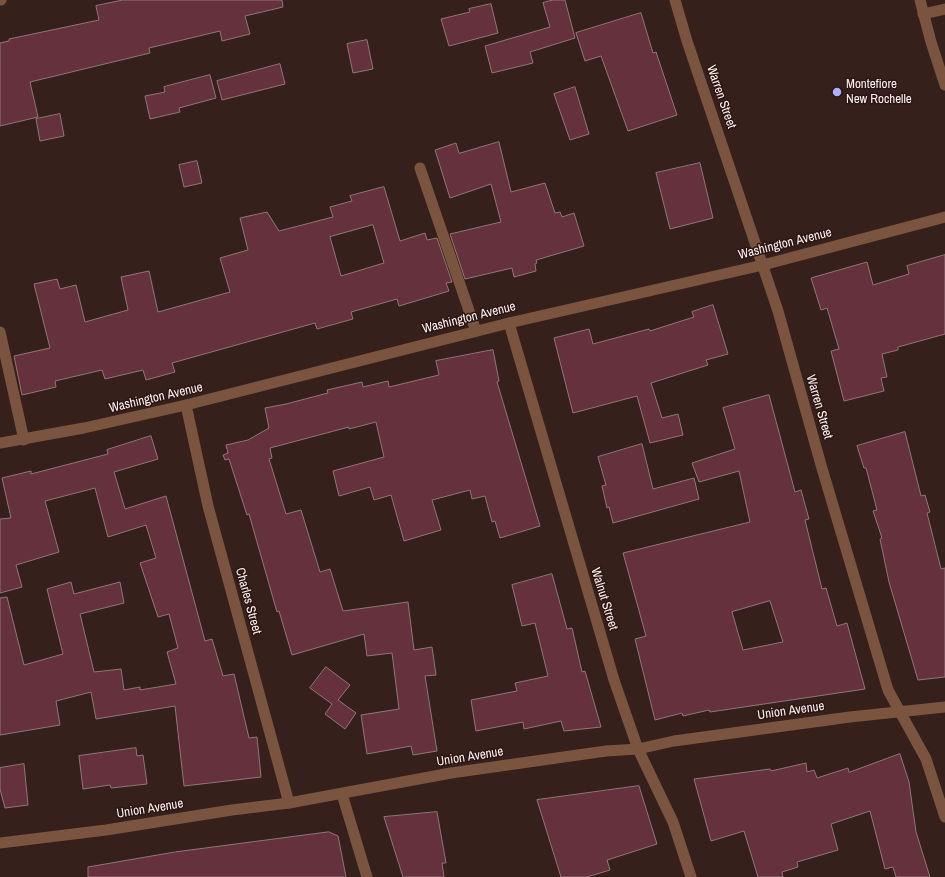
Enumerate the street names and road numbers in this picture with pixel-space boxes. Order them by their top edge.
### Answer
street label: Warren Street [703,63,739,131]
street label: Washington Avenue [737,225,833,263]
street label: Washington Avenue [421,299,517,337]
street label: Warren Street [802,373,836,441]
street label: Washington Avenue [108,380,204,416]
street label: Charles Street [232,566,264,636]
street label: Walnut Street [587,566,621,632]
street label: Union Avenue [757,699,825,723]
street label: Union Avenue [436,744,504,770]
street label: Union Avenue [116,796,184,822]

